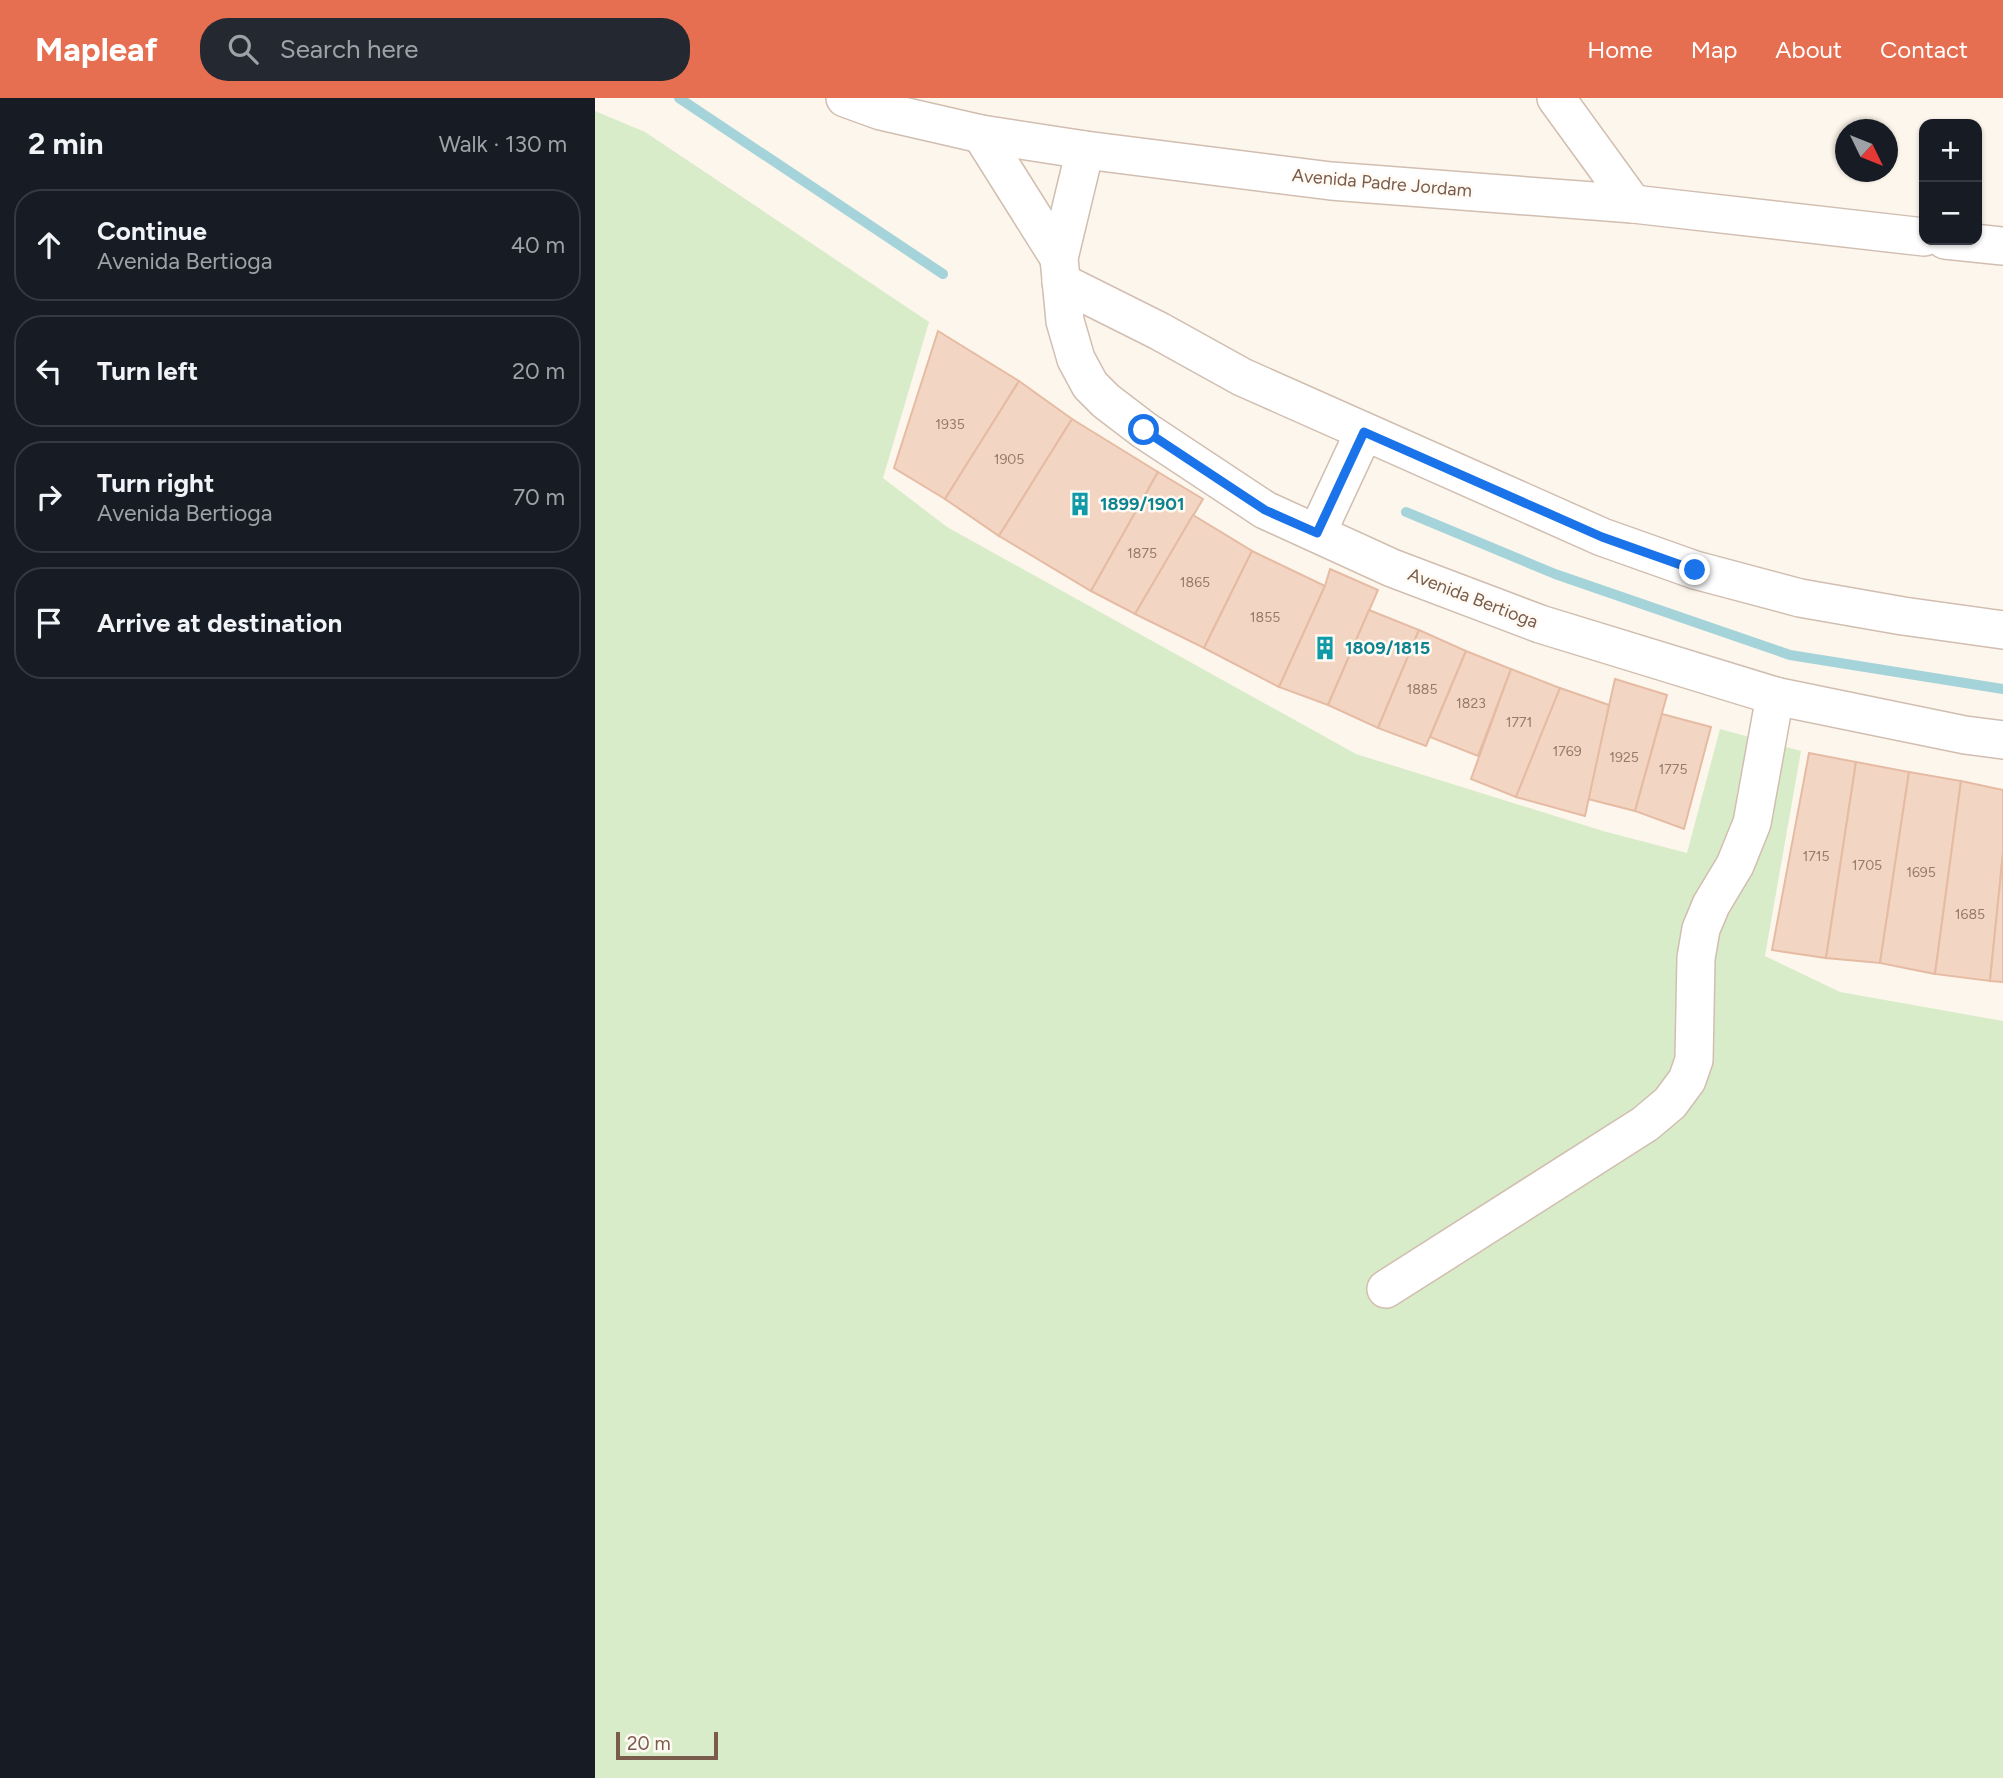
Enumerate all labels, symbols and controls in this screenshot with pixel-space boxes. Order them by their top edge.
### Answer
search box [200,18,690,81]
text: Mapleaf [35,30,158,69]
icon: search [224,30,262,68]
text: Search here [280,33,419,65]
text: Home [1587,35,1653,64]
text: Map [1691,35,1737,64]
text: About [1775,35,1842,64]
text: Contact [1880,35,1968,64]
north arrow [1835,119,1898,182]
map controls [1919,119,1982,245]
button: + [1919,119,1982,182]
text: 2 min [28,125,104,162]
text: Walk · 130 m [439,130,567,158]
street label: Avenida Padre Jordam [1291,164,1473,202]
button: − [1919,182,1982,245]
text: Continue [97,215,207,247]
icon: ahead [30,226,68,264]
text: 40 m [511,231,565,259]
text: Avenida Bertioga [97,247,273,275]
icon: left [30,352,68,390]
text: Turn left [97,355,198,387]
text: 20 m [512,357,565,385]
route start [1128,414,1159,445]
house number: 1935 [935,416,965,433]
house number: 1905 [994,451,1024,468]
text: Turn right [97,467,214,499]
icon: right [30,478,68,516]
text: 70 m [513,483,565,511]
building icon: 1899/1901 [1066,490,1094,518]
place label: 1899/1901 [1100,493,1185,515]
text: Avenida Bertioga [97,499,273,527]
house number: 1875 [1127,545,1157,562]
route end [1679,554,1710,585]
street label: Avenida Bertioga [1405,563,1541,633]
house number: 1865 [1180,574,1210,591]
icon: arrive [30,604,68,642]
text: Arrive at destination [97,607,342,639]
house number: 1855 [1250,609,1280,626]
building icon: 1809/1815 [1311,634,1339,662]
place label: 1809/1815 [1345,637,1430,659]
house number: 1885 [1406,681,1438,698]
house number: 1823 [1456,695,1486,712]
house number: 1771 [1506,714,1532,731]
house number: 1769 [1552,743,1582,760]
house number: 1925 [1609,749,1639,766]
house number: 1775 [1659,761,1687,778]
house number: 1715 [1802,848,1830,865]
house number: 1705 [1852,857,1882,874]
house number: 1695 [1906,864,1936,881]
house number: 1685 [1955,906,1985,923]
scale bar [616,1729,717,1761]
text: 20 m [627,1732,671,1755]

